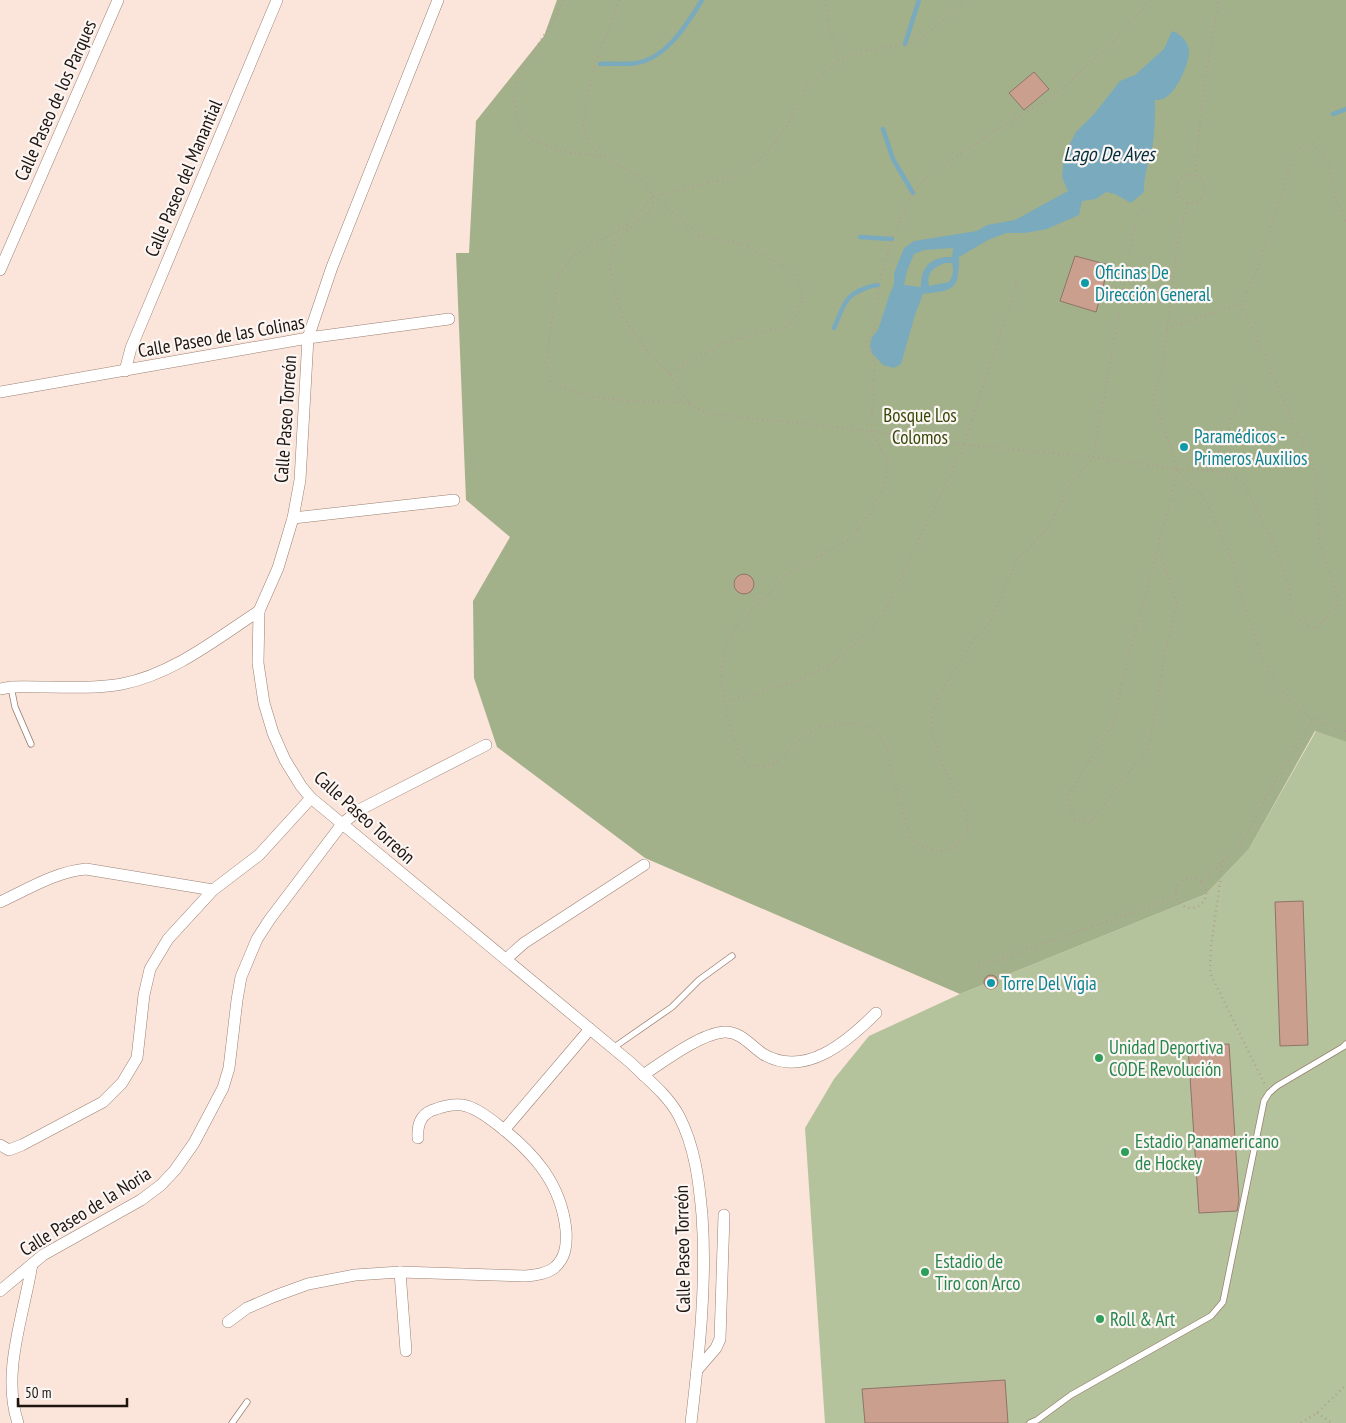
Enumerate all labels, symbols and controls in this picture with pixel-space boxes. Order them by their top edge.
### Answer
street label: Calle Paseo de los Parques [9,16,101,184]
street label: Calle Paseo del Manantial [139,95,227,260]
water label: Lago De Aves [1063,141,1157,167]
place label: Oficinas De Dirección General [1095,260,1211,306]
marker: Oficinas De Dirección General [1079,277,1091,289]
street label: Calle Paseo de las Colinas [136,310,306,362]
street label: Calle Paseo Torreón [269,354,301,484]
park label: Bosque Los Colomos [883,403,957,449]
place label: Paramédicos - Primeros Auxilios [1194,424,1307,470]
marker: Paramédicos - Primeros Auxilios [1178,441,1190,453]
street label: Calle Paseo Torreón [310,765,420,869]
place label: Torre Del Vigia [1001,971,1097,995]
marker: Torre Del Vigia [985,977,997,989]
place label: Unidad Deportiva CODE Revolución [1109,1035,1224,1081]
marker: Unidad Deportiva CODE Revolución [1093,1052,1105,1064]
place label: Estadio Panamericano de Hockey [1135,1129,1279,1175]
marker: Estadio Panamericano de Hockey [1119,1146,1131,1158]
street label: Calle Paseo de la Noria [15,1161,155,1261]
street label: Calle Paseo Torreón [669,1185,695,1313]
place label: Estadio de Tiro con Arco [935,1249,1020,1295]
marker: Estadio de Tiro con Arco [919,1266,931,1278]
place label: Roll & Art [1110,1307,1176,1331]
marker: Roll & Art [1094,1313,1106,1325]
scale bar [18,1376,126,1408]
text: 50 m [25,1383,51,1402]

